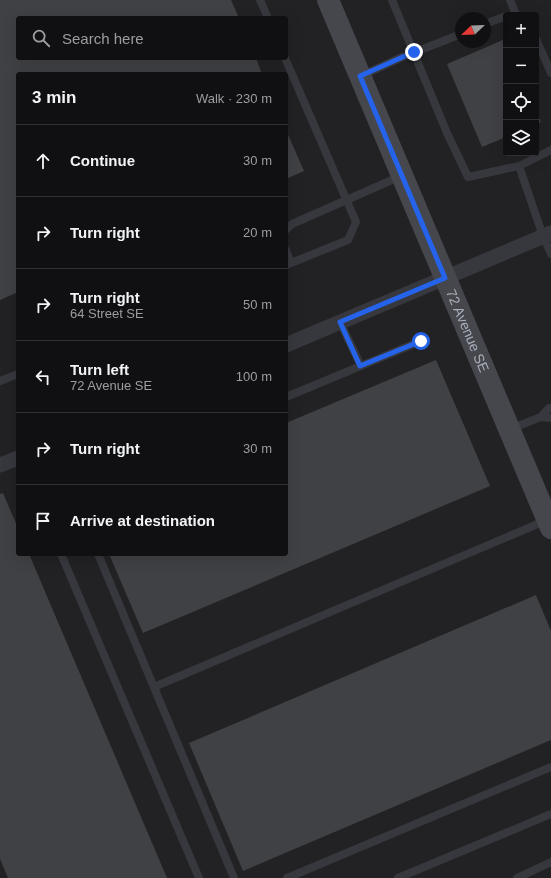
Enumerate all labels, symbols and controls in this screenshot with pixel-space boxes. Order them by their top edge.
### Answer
north arrow [455,12,491,48]
map controls [503,12,539,156]
button: + [503,12,539,48]
search box [16,16,288,60]
icon: search [30,27,52,49]
text: Search here [62,30,144,47]
route end [405,43,423,61]
button: − [503,48,539,84]
button: locate [503,84,539,120]
text: 3 min [32,88,76,107]
text: Walk · 230 m [196,91,272,106]
button: layers [503,120,539,156]
icon: ahead [32,150,54,172]
text: Continue [70,152,135,169]
text: 30 m [243,153,272,168]
icon: right [32,222,54,244]
text: Turn right [70,224,140,241]
text: 20 m [243,225,272,240]
street label: 72 Avenue SE [443,287,492,375]
text: Turn right [70,289,140,306]
icon: right [32,294,54,316]
text: 50 m [243,297,272,312]
text: 64 Street SE [70,306,144,321]
route start [412,332,430,350]
text: Turn left [70,361,129,378]
icon: left [32,366,54,388]
text: 100 m [236,369,272,384]
text: 72 Avenue SE [70,378,152,393]
icon: right [32,438,54,460]
text: Turn right [70,440,140,457]
text: 30 m [243,441,272,456]
icon: arrive [32,510,54,532]
text: Arrive at destination [70,512,215,529]

